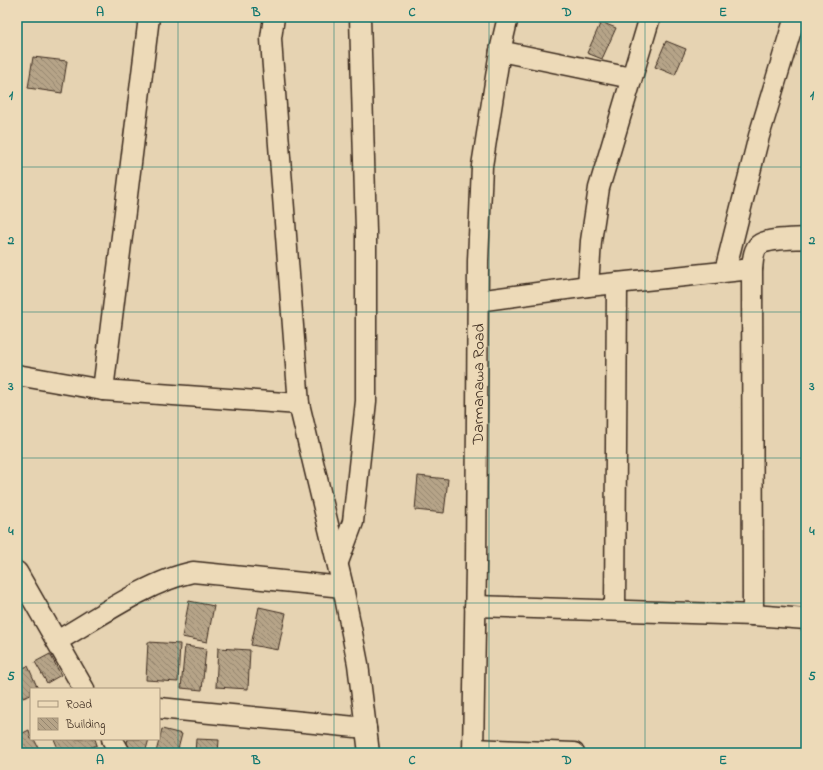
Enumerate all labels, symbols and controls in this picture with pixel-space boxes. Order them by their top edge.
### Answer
text: A [96,3,104,22]
text: B [251,3,261,22]
text: C [408,3,416,22]
text: D [561,3,572,22]
text: E [719,3,727,22]
text: 1 [9,86,14,105]
text: 1 [810,86,815,105]
text: 2 [7,231,15,250]
text: 2 [808,231,816,250]
street label: Darmanawa Road [467,323,492,446]
text: 3 [7,377,14,396]
text: 3 [808,377,815,396]
text: 4 [7,522,14,541]
text: 4 [808,522,815,541]
text: 5 [7,667,15,686]
text: 5 [808,667,816,686]
legend [30,688,160,740]
text: Road [66,696,92,714]
text: Building [65,716,105,735]
text: A [96,751,104,770]
text: B [251,751,261,770]
text: C [408,751,416,770]
text: D [561,751,572,770]
text: E [719,751,727,770]

